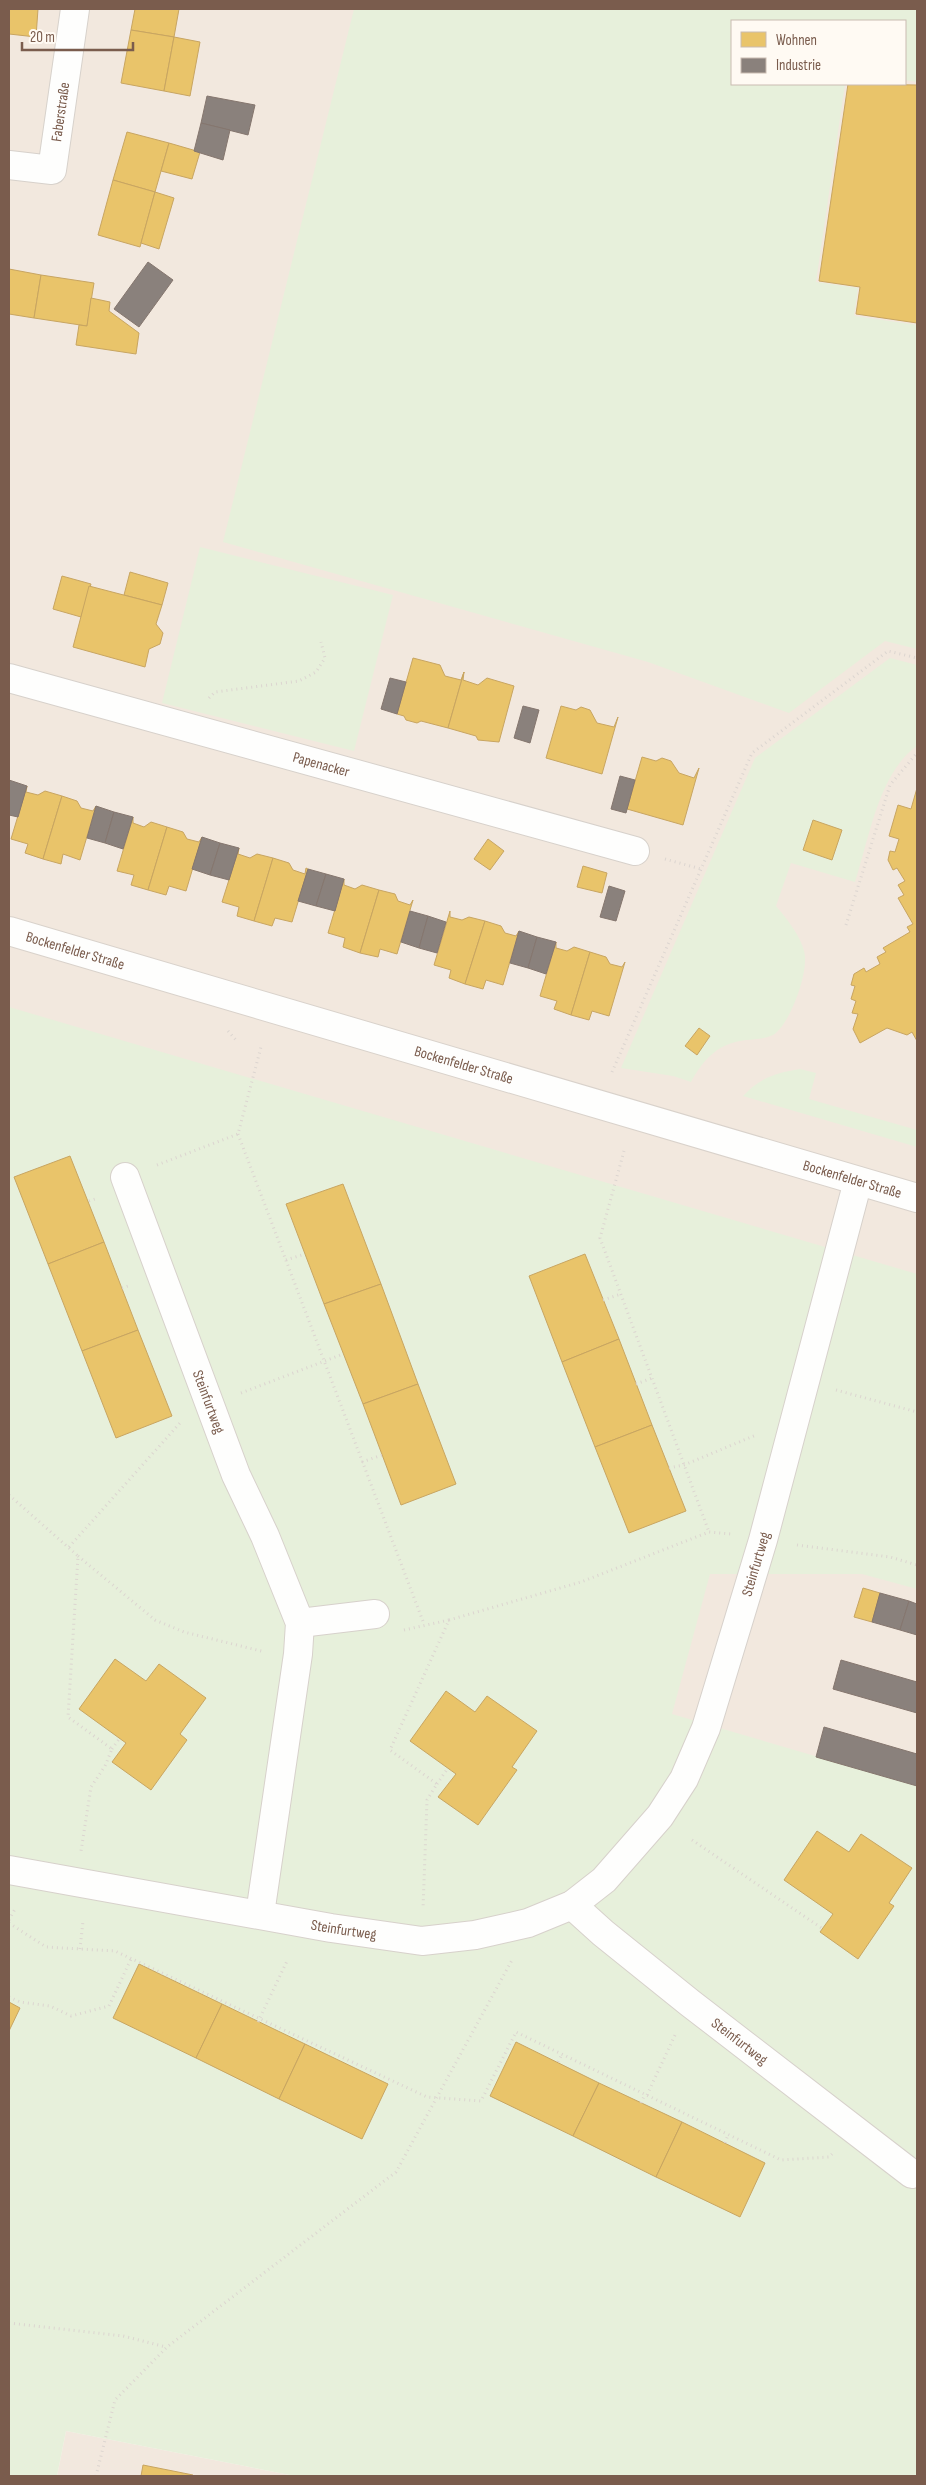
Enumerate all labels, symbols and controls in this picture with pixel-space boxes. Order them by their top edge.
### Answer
scale bar [22,20,134,52]
legend [731,20,906,85]
text: 20 m [30,28,55,47]
text: Wohnen [776,31,817,50]
text: Industrie [776,56,821,75]
street label: Faberstraße [47,81,74,143]
street label: Papenacker [291,748,352,782]
street label: Bockenfelder Straße [23,927,127,974]
street label: Bockenfelder Straße [412,1042,515,1089]
street label: Bockenfelder Straße [801,1156,904,1203]
street label: Steinfurtweg [188,1368,229,1436]
street label: Steinfurtweg [738,1530,775,1599]
street label: Steinfurtweg [309,1916,378,1944]
street label: Steinfurtweg [707,2014,771,2069]

